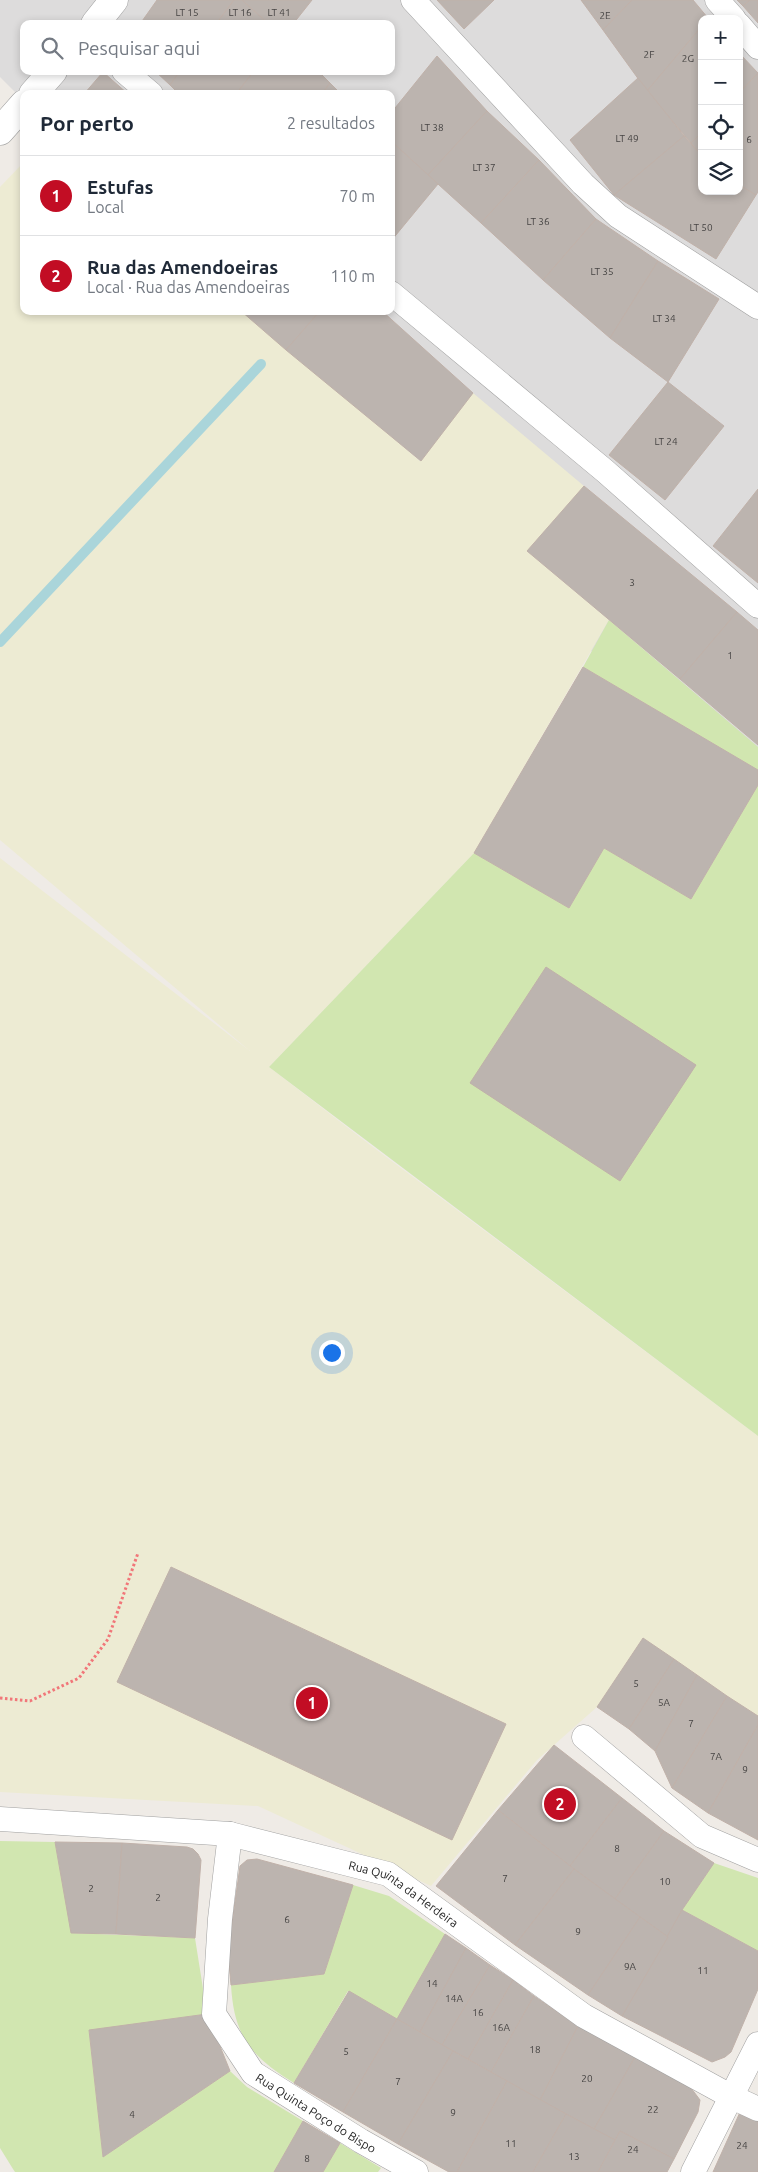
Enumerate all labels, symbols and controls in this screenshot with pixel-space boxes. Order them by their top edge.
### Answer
house number: LT 15 [175,7,199,18]
house number: LT 16 [228,7,252,18]
house number: LT 41 [267,7,291,18]
house number: 2E [599,10,611,21]
map controls [698,15,743,195]
button: + [698,15,743,60]
search box [20,20,395,75]
icon: search [38,34,66,62]
text: Pesquisar aqui [78,37,200,59]
house number: 2F [644,49,654,60]
house number: 2G [682,53,694,64]
button: − [698,60,743,105]
button: locate [698,105,743,150]
text: Por perto [40,111,134,135]
text: 2 resultados [287,114,375,132]
house number: LT 38 [420,122,444,133]
house number: LT 49 [615,133,639,144]
house number: 6 [746,134,752,145]
button: layers [698,150,743,195]
house number: LT 37 [472,162,496,173]
text: Estufas [87,176,154,198]
text: 1 [51,187,61,205]
text: 70 m [339,187,375,205]
text: Local [87,198,124,216]
house number: LT 36 [526,216,550,227]
house number: LT 50 [689,222,713,233]
text: Rua das Amendoeiras [87,256,278,278]
house number: LT 35 [590,266,614,277]
text: 2 [51,267,61,285]
text: 110 m [330,267,375,285]
text: Local · Rua das Amendoeiras [87,278,290,296]
house number: LT 34 [652,313,676,324]
house number: LT 24 [654,436,678,447]
house number: 3 [629,577,635,588]
house number: 1 [727,650,733,661]
your location [319,1340,345,1366]
house number: 5 [633,1678,639,1689]
pin: 1 [296,1684,328,1722]
house number: 5A [658,1697,671,1708]
house number: 7 [688,1718,694,1729]
house number: 7A [710,1751,723,1762]
house number: 9 [742,1764,748,1775]
pin: 2 [544,1785,576,1823]
house number: 8 [614,1843,620,1854]
street label: Rua Quinta da Herdeira [347,1858,461,1929]
house number: 7 [502,1873,508,1884]
house number: 10 [659,1876,671,1887]
house number: 2 [88,1883,94,1894]
house number: 2 [155,1892,161,1903]
house number: 6 [284,1914,290,1925]
house number: 9 [575,1926,581,1937]
house number: 9A [624,1961,637,1972]
house number: 11 [697,1965,709,1976]
house number: 14 [426,1978,438,1989]
house number: 14A [445,1993,463,2004]
house number: 16 [472,2007,484,2018]
house number: 16A [492,2022,510,2033]
house number: 18 [529,2044,541,2055]
house number: 5 [343,2046,349,2057]
street label: Rua Quinta Poço do Bispo [254,2070,378,2155]
house number: 20 [581,2073,593,2084]
house number: 7 [395,2076,401,2087]
house number: 22 [647,2104,659,2115]
house number: 9 [450,2107,456,2118]
house number: 4 [129,2109,135,2120]
house number: 11 [505,2138,517,2149]
house number: 24 [736,2140,748,2151]
house number: 24 [627,2144,639,2155]
house number: 13 [568,2151,580,2162]
house number: 8 [304,2153,310,2164]

